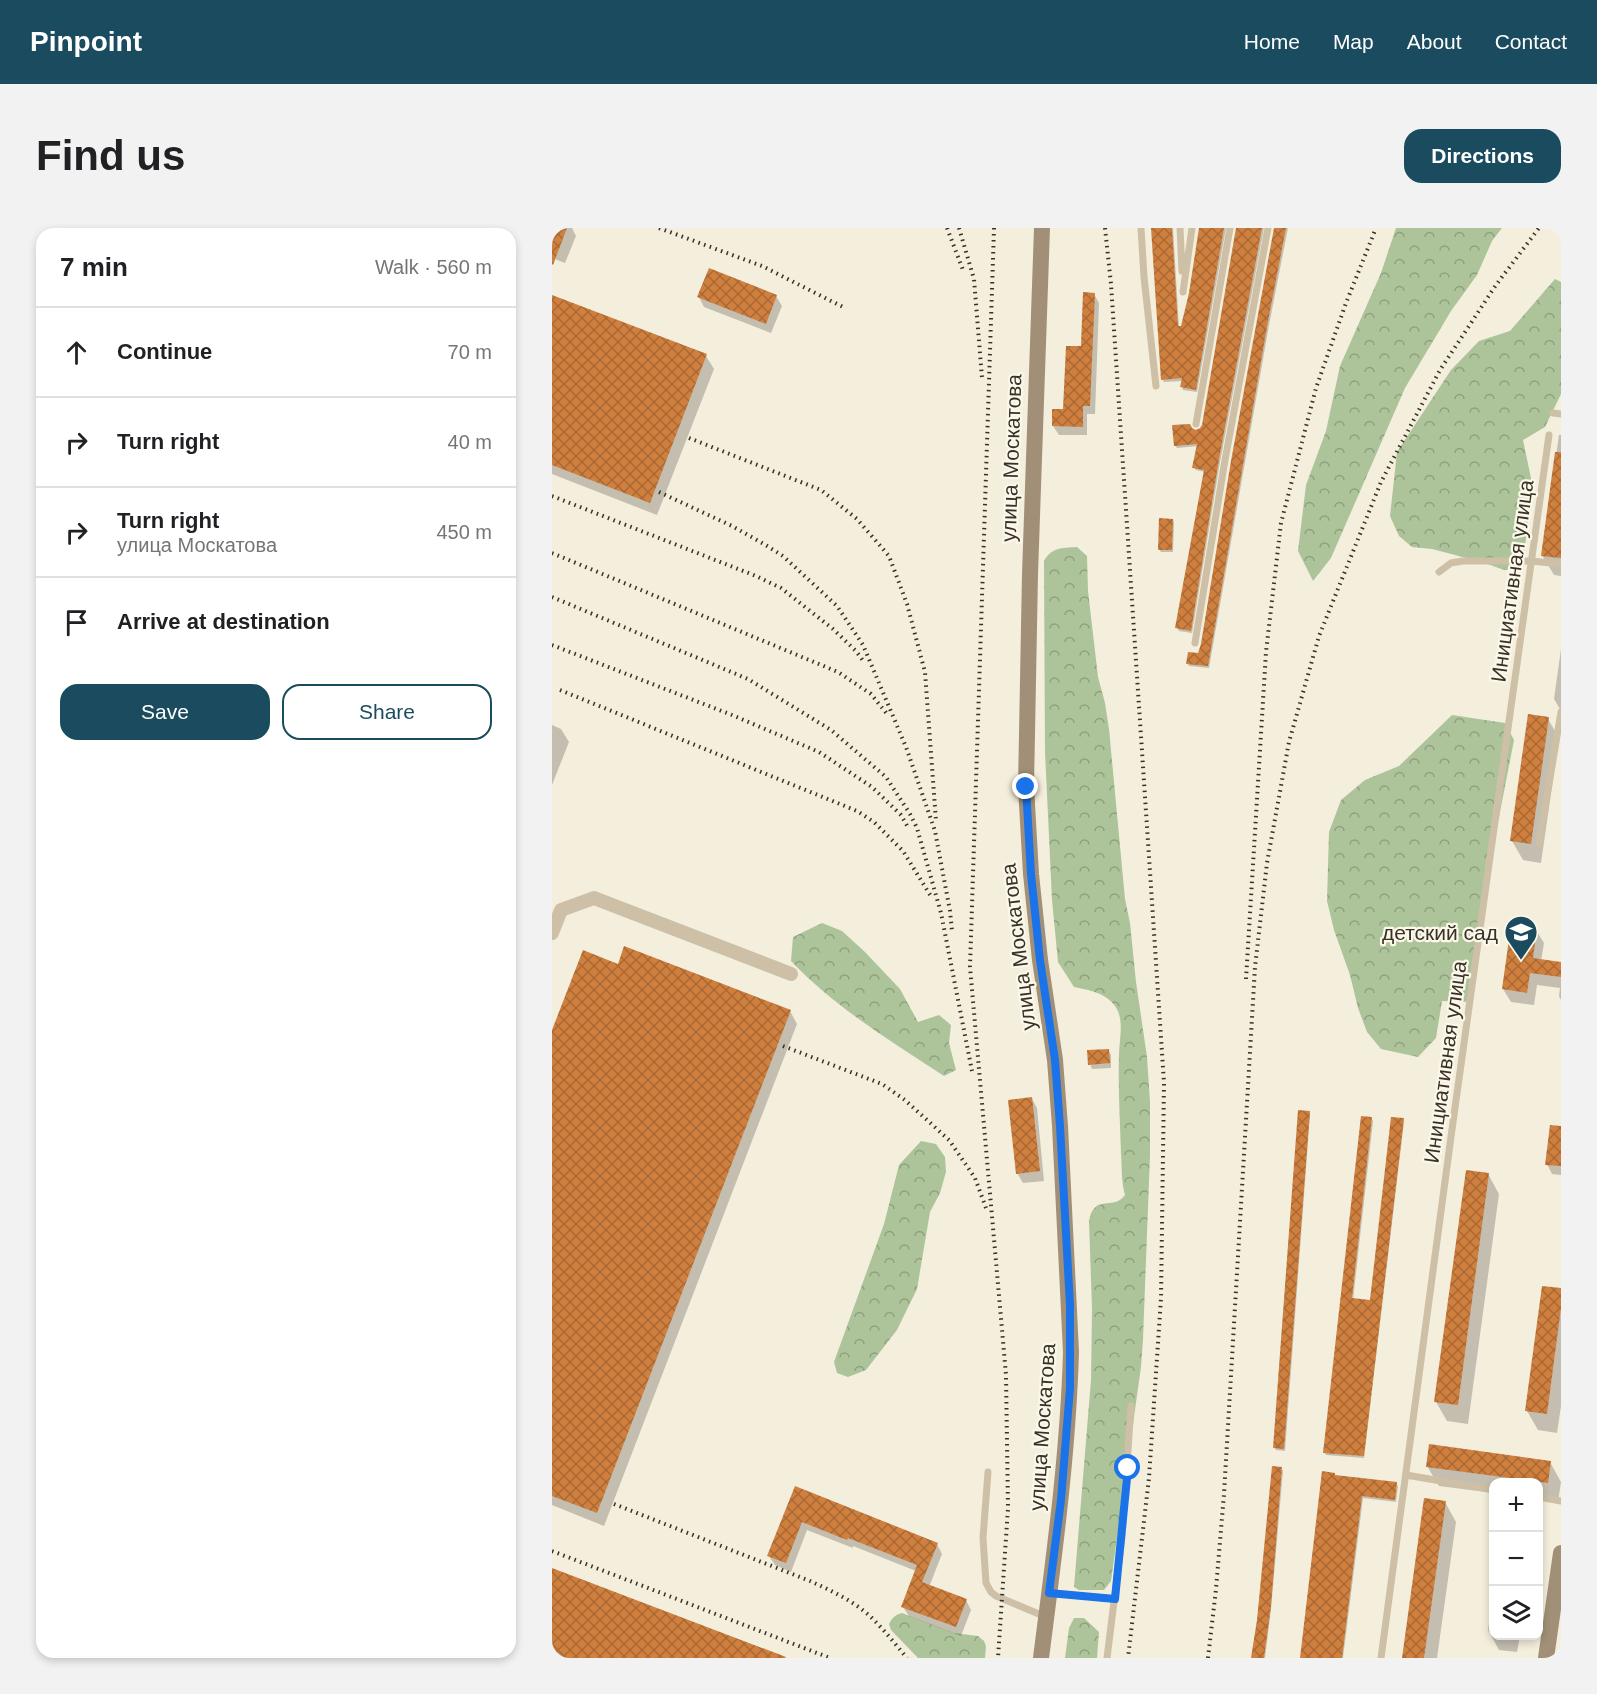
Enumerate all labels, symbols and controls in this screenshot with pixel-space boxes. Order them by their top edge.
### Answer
text: Pinpoint [30,26,142,57]
text: Home [1244,30,1300,53]
text: Map [1333,30,1374,53]
text: About [1407,30,1462,53]
text: Contact [1495,30,1567,53]
button: Directions [1404,129,1561,183]
text: Find us [36,132,185,179]
text: 7 min [60,252,128,282]
text: Walk · 560 m [375,256,492,278]
icon: ahead [60,336,93,369]
text: Continue [117,339,212,364]
text: 70 m [448,341,492,363]
street label: улица Москатова [997,373,1025,542]
icon: right [60,426,93,459]
text: Turn right [117,429,219,454]
text: 40 m [448,431,492,453]
street label: Инициативная улица [1486,478,1538,684]
text: Turn right [117,508,219,533]
icon: right [60,516,93,549]
text: 450 m [436,521,492,543]
text: улица Москатова [117,534,277,556]
icon: arrive [60,606,93,639]
text: Arrive at destination [117,609,330,634]
button: Save [60,684,270,740]
button: Share [282,684,492,740]
route end [1012,773,1038,799]
street label: улица Москатова [996,862,1040,1032]
school or university icon: детский сад [1503,914,1539,961]
place label: детский сад [1382,921,1498,944]
street label: Инициативная улица [1419,959,1471,1165]
street label: улица Москатова [1025,1342,1059,1512]
route start [1114,1454,1140,1480]
map controls [1489,1478,1543,1640]
button: + [1489,1478,1543,1532]
button: − [1489,1532,1543,1586]
button: layers [1489,1586,1543,1640]

